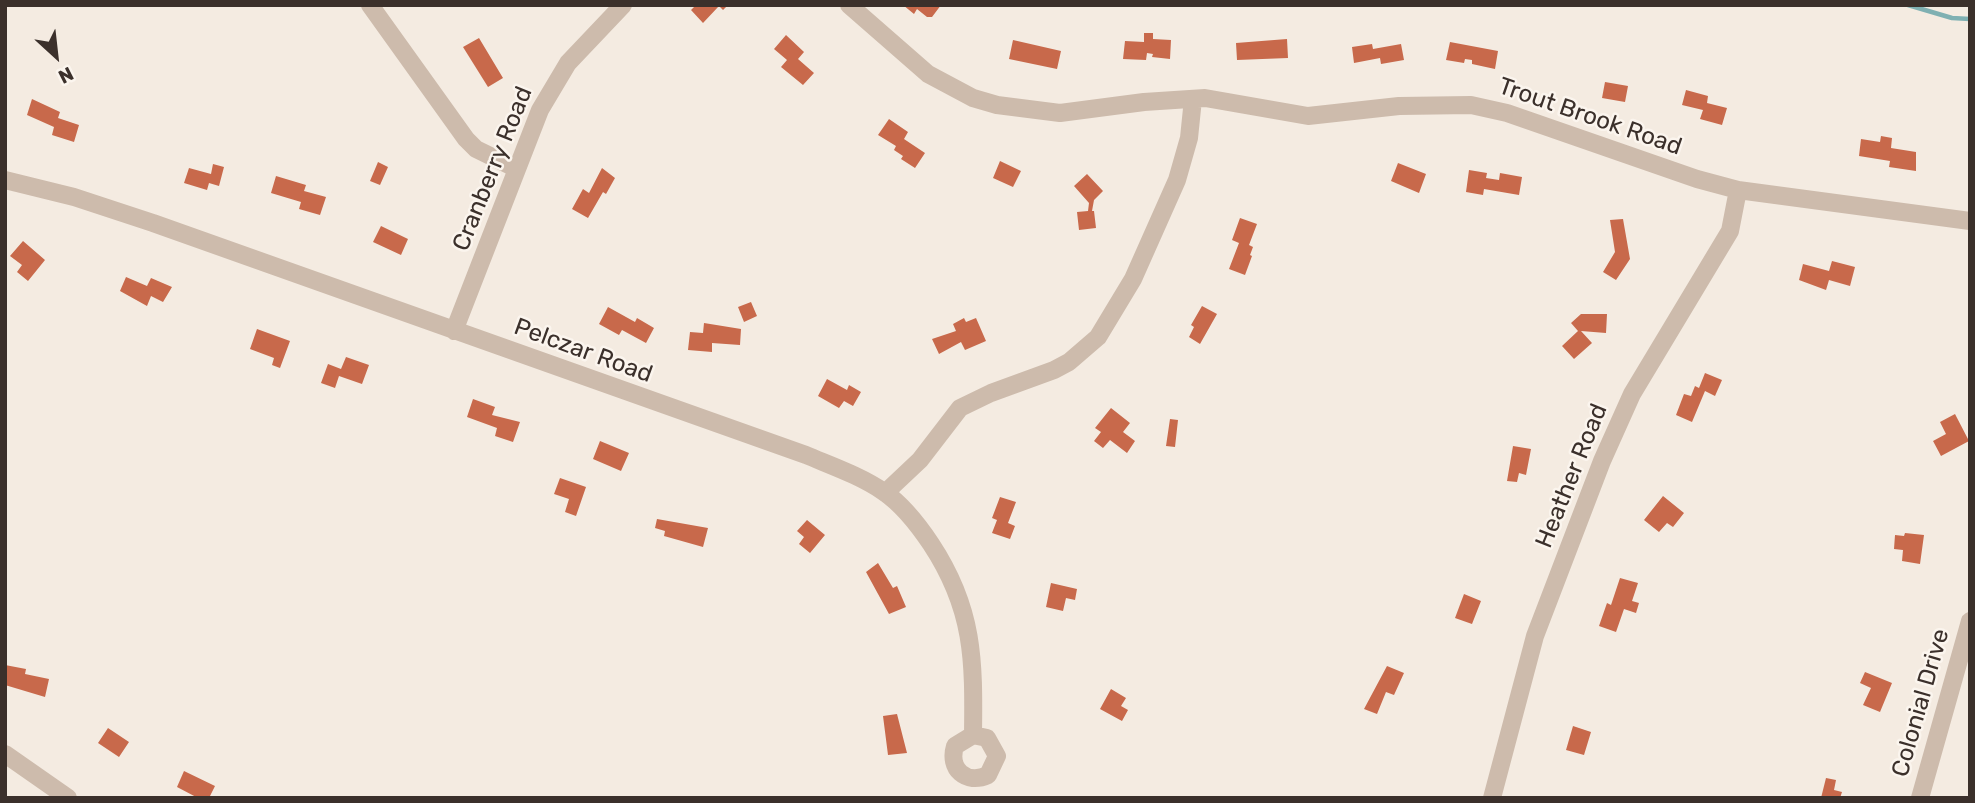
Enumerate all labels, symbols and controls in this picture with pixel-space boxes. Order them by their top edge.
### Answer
north arrow [21,21,91,91]
text: N [54,62,77,89]
street label: Trout Brook Road [1495,72,1685,162]
street label: Cranberry Road [447,83,539,255]
street label: Pelczar Road [510,313,656,389]
street label: Heather Road [1530,400,1614,552]
street label: Colonial Drive [1886,626,1956,780]

